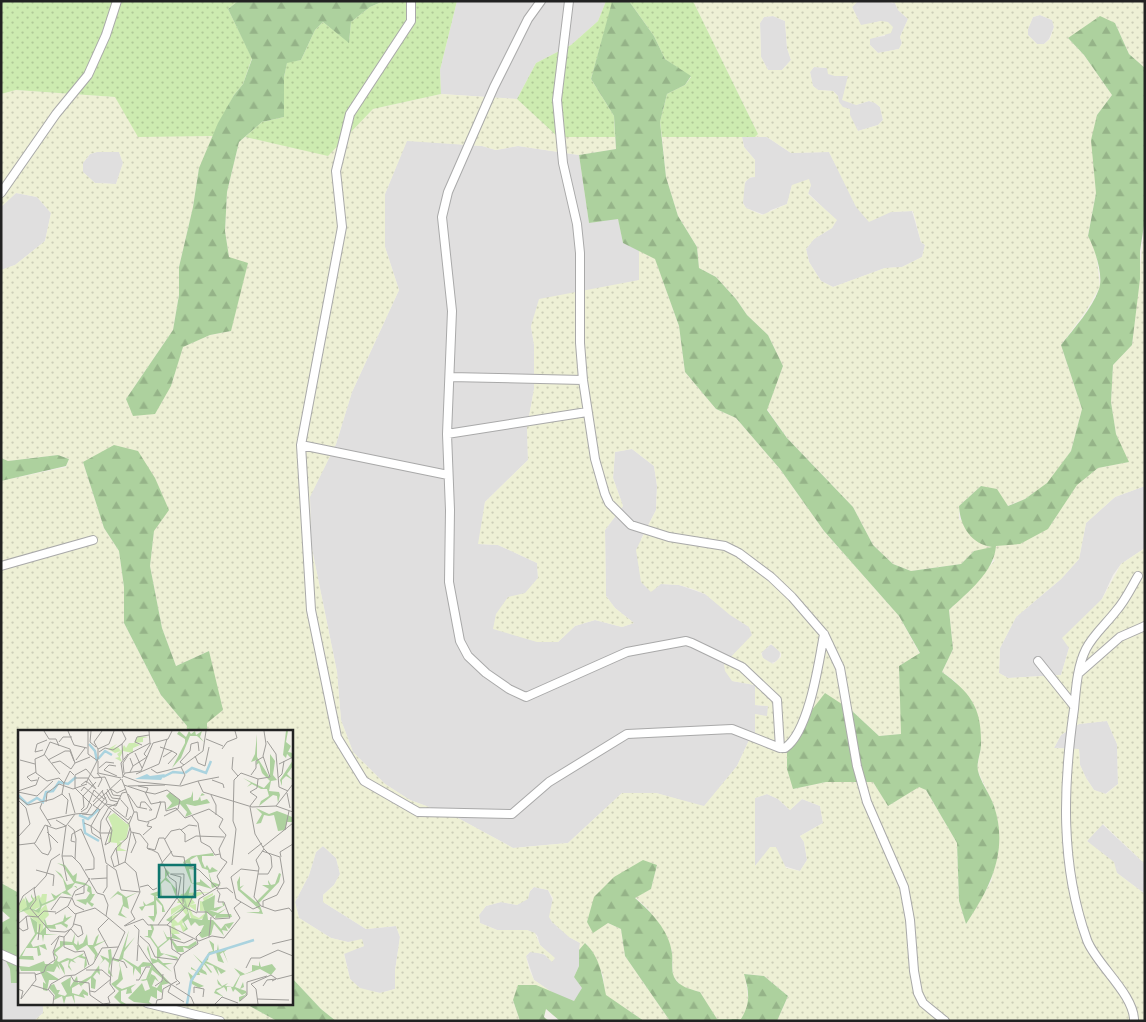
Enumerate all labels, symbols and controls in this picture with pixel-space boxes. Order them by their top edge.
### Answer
inset map [18,730,292,1004]

